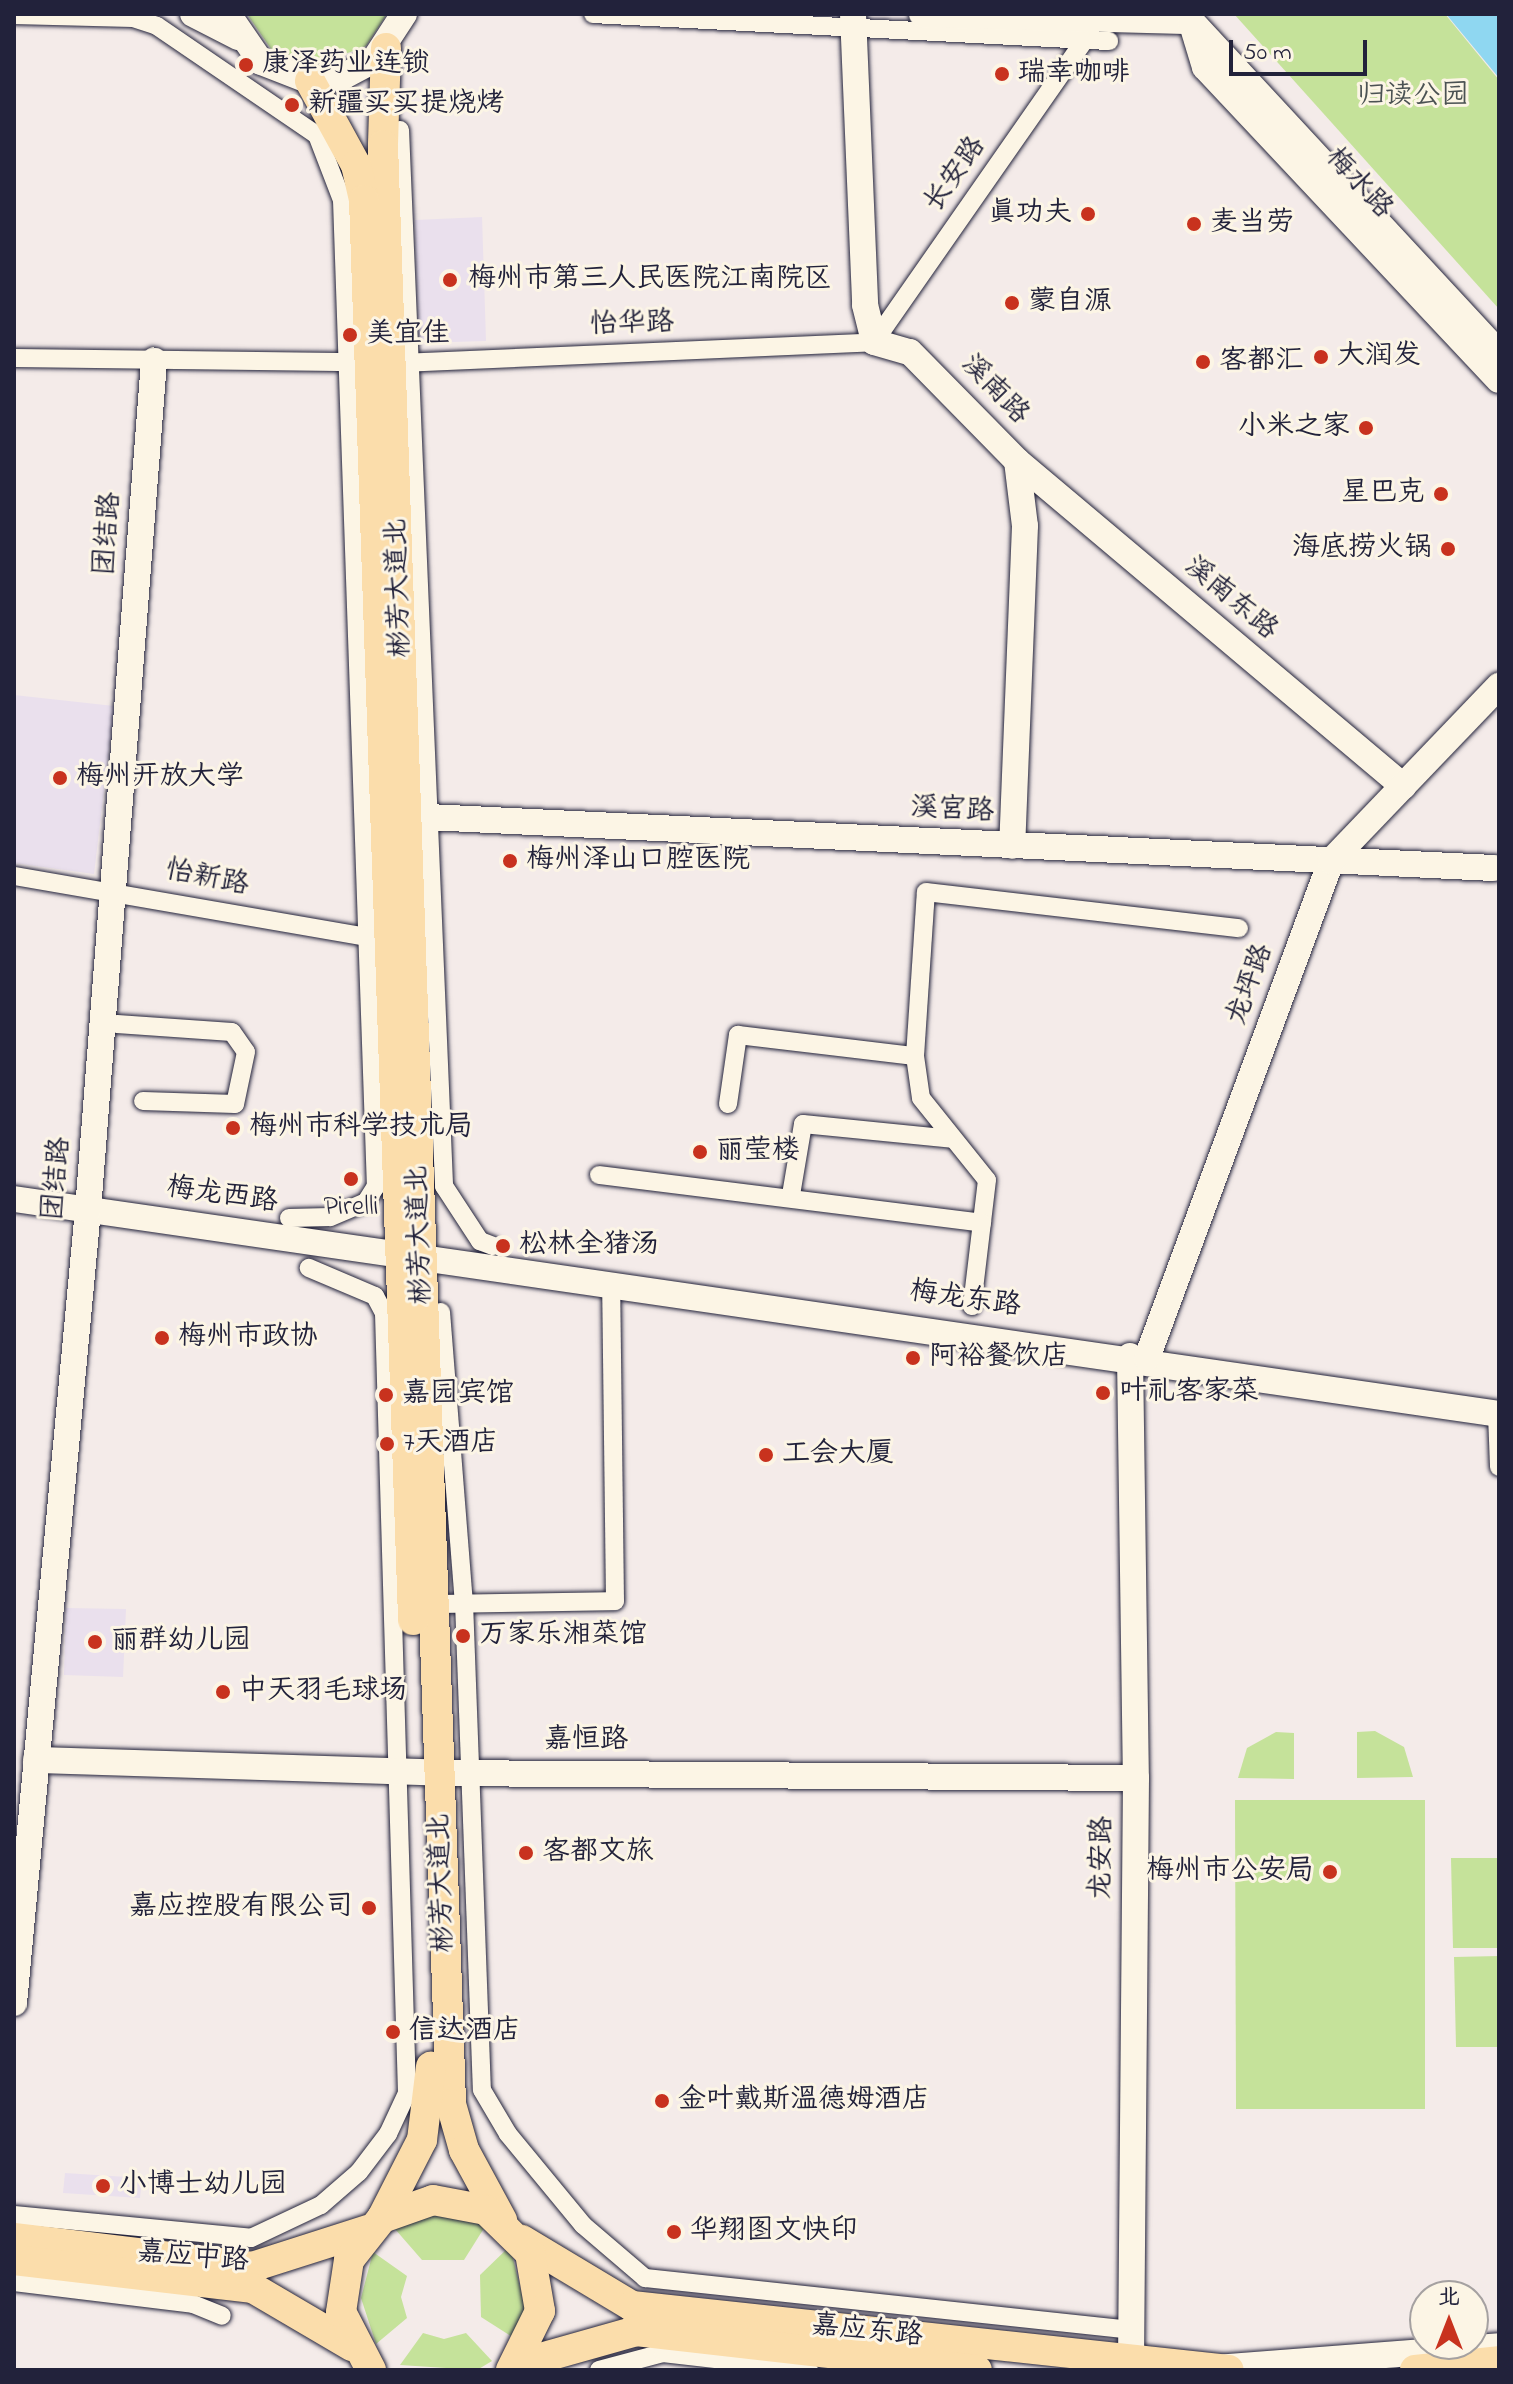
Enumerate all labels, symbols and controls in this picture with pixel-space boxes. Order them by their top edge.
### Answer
scale bar [1233,24,1371,74]
text: 50 m [1243,36,1292,71]
place label: 康泽药业连锁 [262,48,430,82]
marker: 康泽药业连锁 [237,56,255,74]
place label: 瑞幸咖啡 [1018,57,1130,91]
marker: 瑞幸咖啡 [993,65,1011,83]
park label: 归读公园 [1357,80,1469,114]
place label: 新疆买买提烧烤 [308,88,504,122]
marker: 新疆买买提烧烤 [283,96,301,114]
street label: 长安路 [918,131,994,219]
street label: 梅水路 [1317,142,1399,226]
place label: 真功夫 [988,197,1072,231]
marker: 真功夫 [1079,205,1097,223]
place label: 麦当劳 [1210,207,1294,241]
marker: 麦当劳 [1185,215,1203,233]
place label: 梅州市第三人民医院江南院区 [468,263,832,297]
marker: 梅州市第三人民医院江南院区 [439,269,461,291]
place label: 蒙自源 [1028,286,1112,320]
marker: 蒙自源 [1003,294,1021,312]
street label: 怡华路 [589,307,675,343]
place label: 美宜佳 [366,318,450,352]
marker: 美宜佳 [341,326,359,344]
place label: 大润发 [1337,340,1421,374]
place label: 客都汇 [1219,345,1303,379]
street label: 溪南路 [953,348,1035,432]
marker: 大润发 [1312,348,1330,366]
marker: 客都汇 [1194,353,1212,371]
place label: 小米之家 [1238,411,1350,445]
marker: 小米之家 [1357,419,1375,437]
place label: 星巴克 [1341,477,1425,511]
marker: 星巴克 [1432,485,1450,503]
street label: 团结路 [89,491,129,577]
street label: 彬芳大道北 [381,517,419,659]
place label: 海底捞火锅 [1292,532,1432,566]
marker: 海底捞火锅 [1439,540,1457,558]
street label: 溪南东路 [1176,550,1284,648]
place label: 梅州开放大学 [76,761,244,795]
marker: 梅州开放大学 [51,769,69,787]
street label: 溪宫路 [909,792,995,830]
place label: 梅州泽山口腔医院 [526,844,750,878]
marker: 梅州泽山口腔医院 [501,852,519,870]
street label: 怡新路 [163,854,251,904]
street label: 龙坪路 [1221,940,1281,1030]
place label: 梅州市科学技术局 [249,1111,473,1145]
marker: 梅州市科学技术局 [224,1119,242,1137]
place label: 丽莹楼 [716,1135,800,1169]
street label: 团结路 [38,1136,78,1222]
marker: 丽莹楼 [691,1143,709,1161]
street label: 彬芳大道北 [402,1164,440,1306]
marker: Pirelli [342,1170,360,1188]
street label: 梅龙西路 [164,1172,280,1220]
place label: Pirelli [323,1191,379,1225]
place label: 松林全猪汤 [519,1229,659,1263]
marker: 松林全猪汤 [494,1237,512,1255]
street label: 梅龙东路 [907,1276,1023,1324]
place label: 梅州市政协 [178,1321,318,1355]
marker: 梅州市政协 [153,1329,171,1347]
place label: 阿裕餐饮店 [929,1341,1069,1375]
marker: 阿裕餐饮店 [904,1349,922,1367]
place label: 叶礼客家菜 [1119,1376,1259,1410]
place label: 嘉园宾馆 [402,1378,514,1412]
marker: 叶礼客家菜 [1094,1384,1112,1402]
marker: 嘉园宾馆 [377,1386,395,1404]
place label: 7天酒店 [403,1427,499,1461]
marker: 7天酒店 [378,1435,396,1453]
place label: 工会大厦 [782,1438,894,1472]
marker: 工会大厦 [757,1446,775,1464]
place label: 万家乐湘菜馆 [479,1619,647,1653]
place label: 丽群幼儿园 [111,1625,251,1659]
marker: 万家乐湘菜馆 [454,1627,472,1645]
marker: 丽群幼儿园 [86,1633,104,1651]
place label: 中天羽毛球场 [239,1675,407,1709]
marker: 中天羽毛球场 [214,1683,232,1701]
street label: 嘉恒路 [544,1724,628,1758]
street label: 彬芳大道北 [424,1812,462,1954]
street label: 龙安路 [1085,1816,1121,1900]
place label: 客都文旅 [542,1836,654,1870]
marker: 客都文旅 [517,1844,535,1862]
place label: 梅州市公安局 [1146,1855,1314,1889]
marker: 梅州市公安局 [1321,1863,1339,1881]
place label: 嘉应控股有限公司 [129,1891,353,1925]
marker: 嘉应控股有限公司 [360,1899,378,1917]
place label: 信达酒店 [409,2015,521,2049]
marker: 信达酒店 [384,2023,402,2041]
place label: 金叶戴斯温德姆酒店 [678,2084,930,2118]
marker: 金叶戴斯温德姆酒店 [653,2092,671,2110]
place label: 小博士幼儿园 [119,2169,287,2203]
marker: 小博士幼儿园 [94,2177,112,2195]
place label: 华翔图文快印 [690,2215,858,2249]
marker: 华翔图文快印 [665,2223,683,2241]
street label: 嘉应中路 [136,2236,250,2280]
north arrow [1409,2280,1489,2360]
text: 北 [1438,2282,1460,2314]
street label: 嘉应东路 [810,2309,924,2355]

